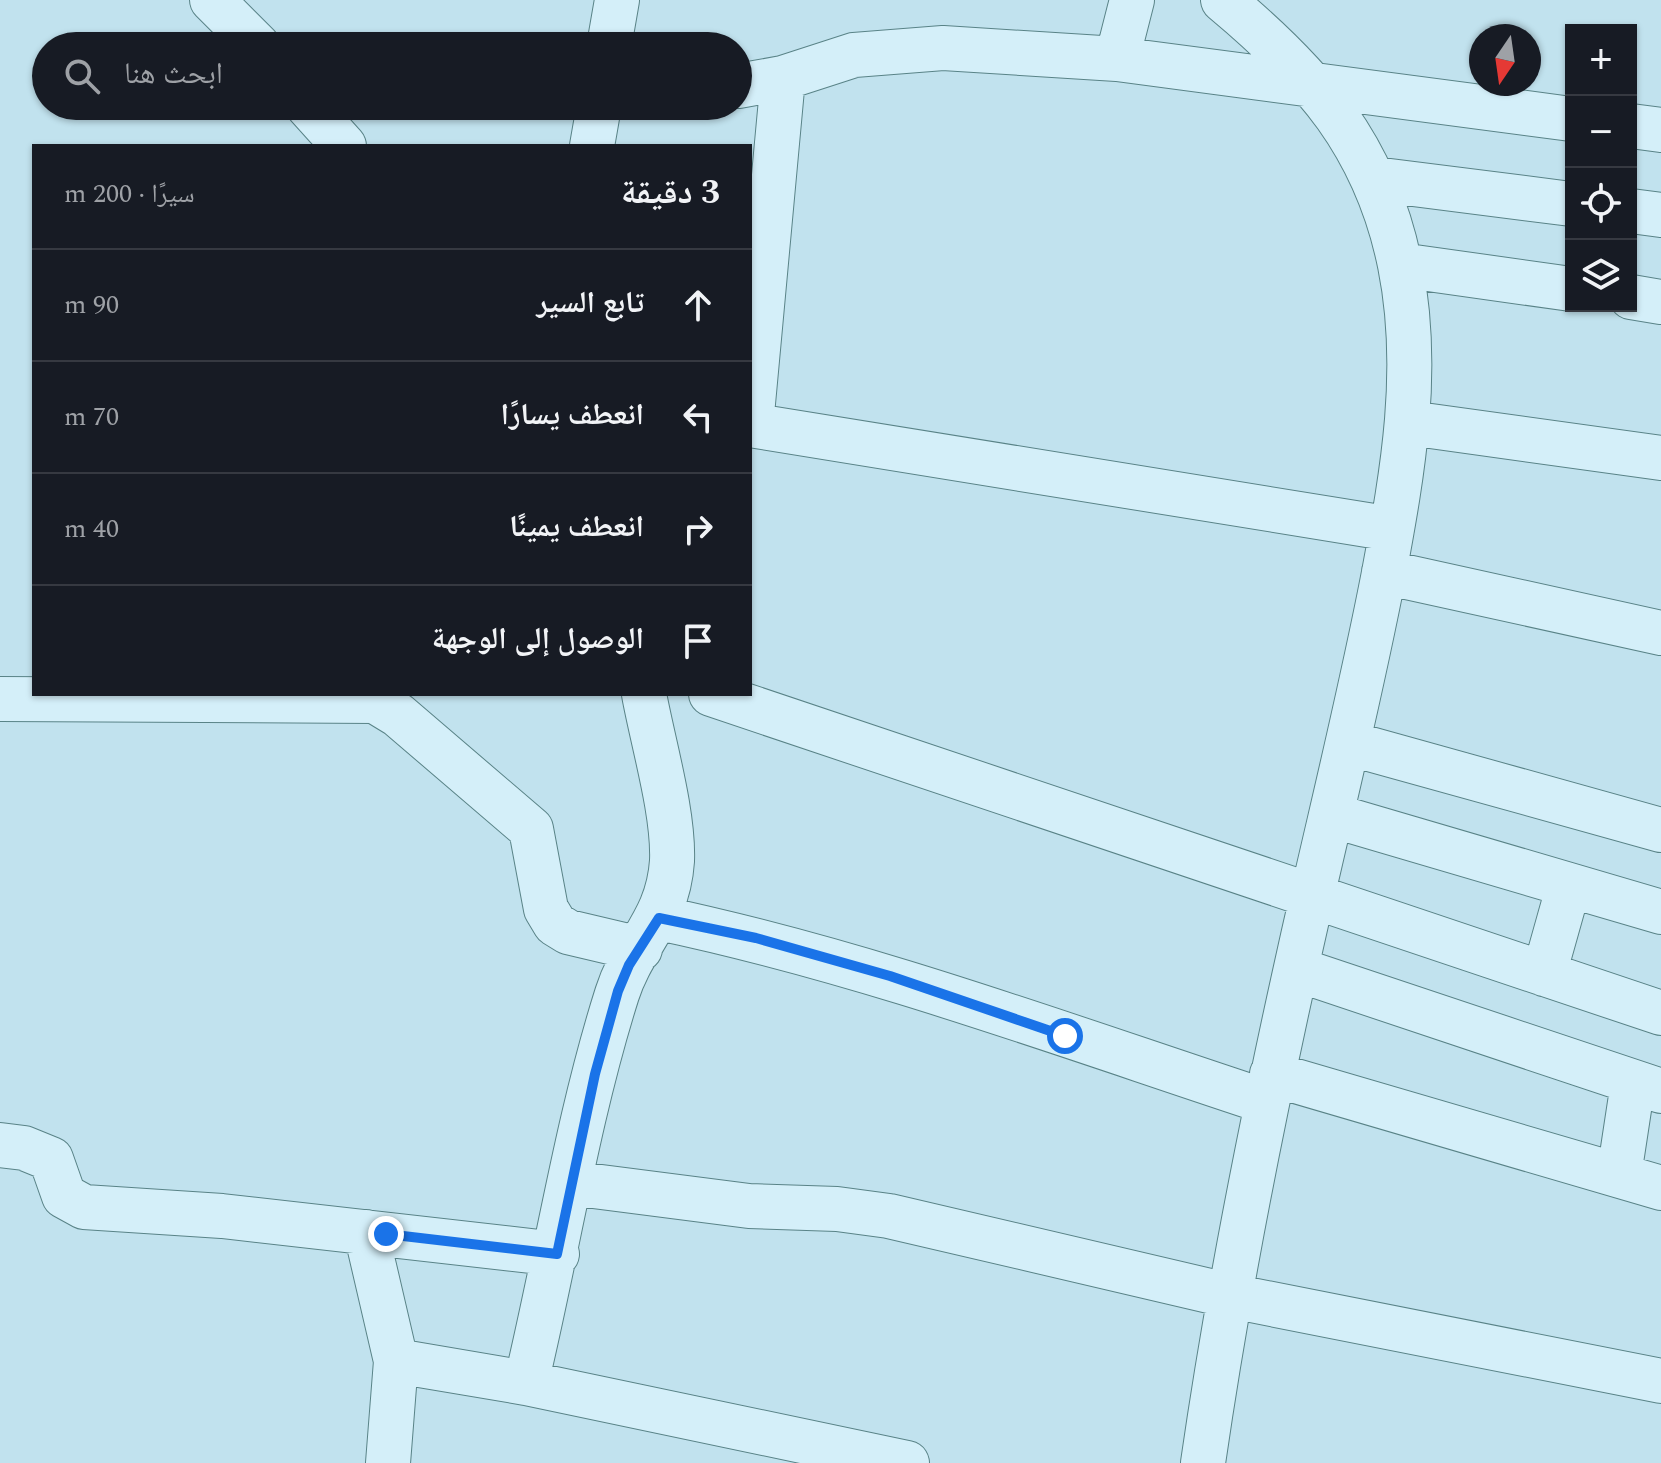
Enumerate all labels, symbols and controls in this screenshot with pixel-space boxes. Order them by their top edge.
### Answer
north arrow [1469,24,1541,96]
map controls [1565,24,1637,312]
button: + [1565,24,1637,96]
search box [32,32,752,120]
text: ابحث هنا [124,51,223,97]
icon: search [60,54,104,98]
button: − [1565,96,1637,168]
text: 3 دقيقة [621,167,720,219]
button: locate [1565,168,1637,240]
text: سيرًا · 200 m [64,174,195,214]
button: layers [1565,240,1637,312]
text: تابع السير [536,280,644,326]
icon: ahead [676,283,720,327]
text: 90 m [64,285,119,325]
text: انعطف يسارًا [500,392,644,438]
icon: left [676,395,720,439]
text: 70 m [64,397,119,437]
text: انعطف يمينًا [509,504,644,550]
icon: right [676,507,720,551]
text: 40 m [64,509,119,549]
text: الوصول إلى الوجهة [432,616,644,662]
icon: arrive [676,619,720,663]
route start [1047,1018,1083,1054]
route end [368,1216,404,1252]

